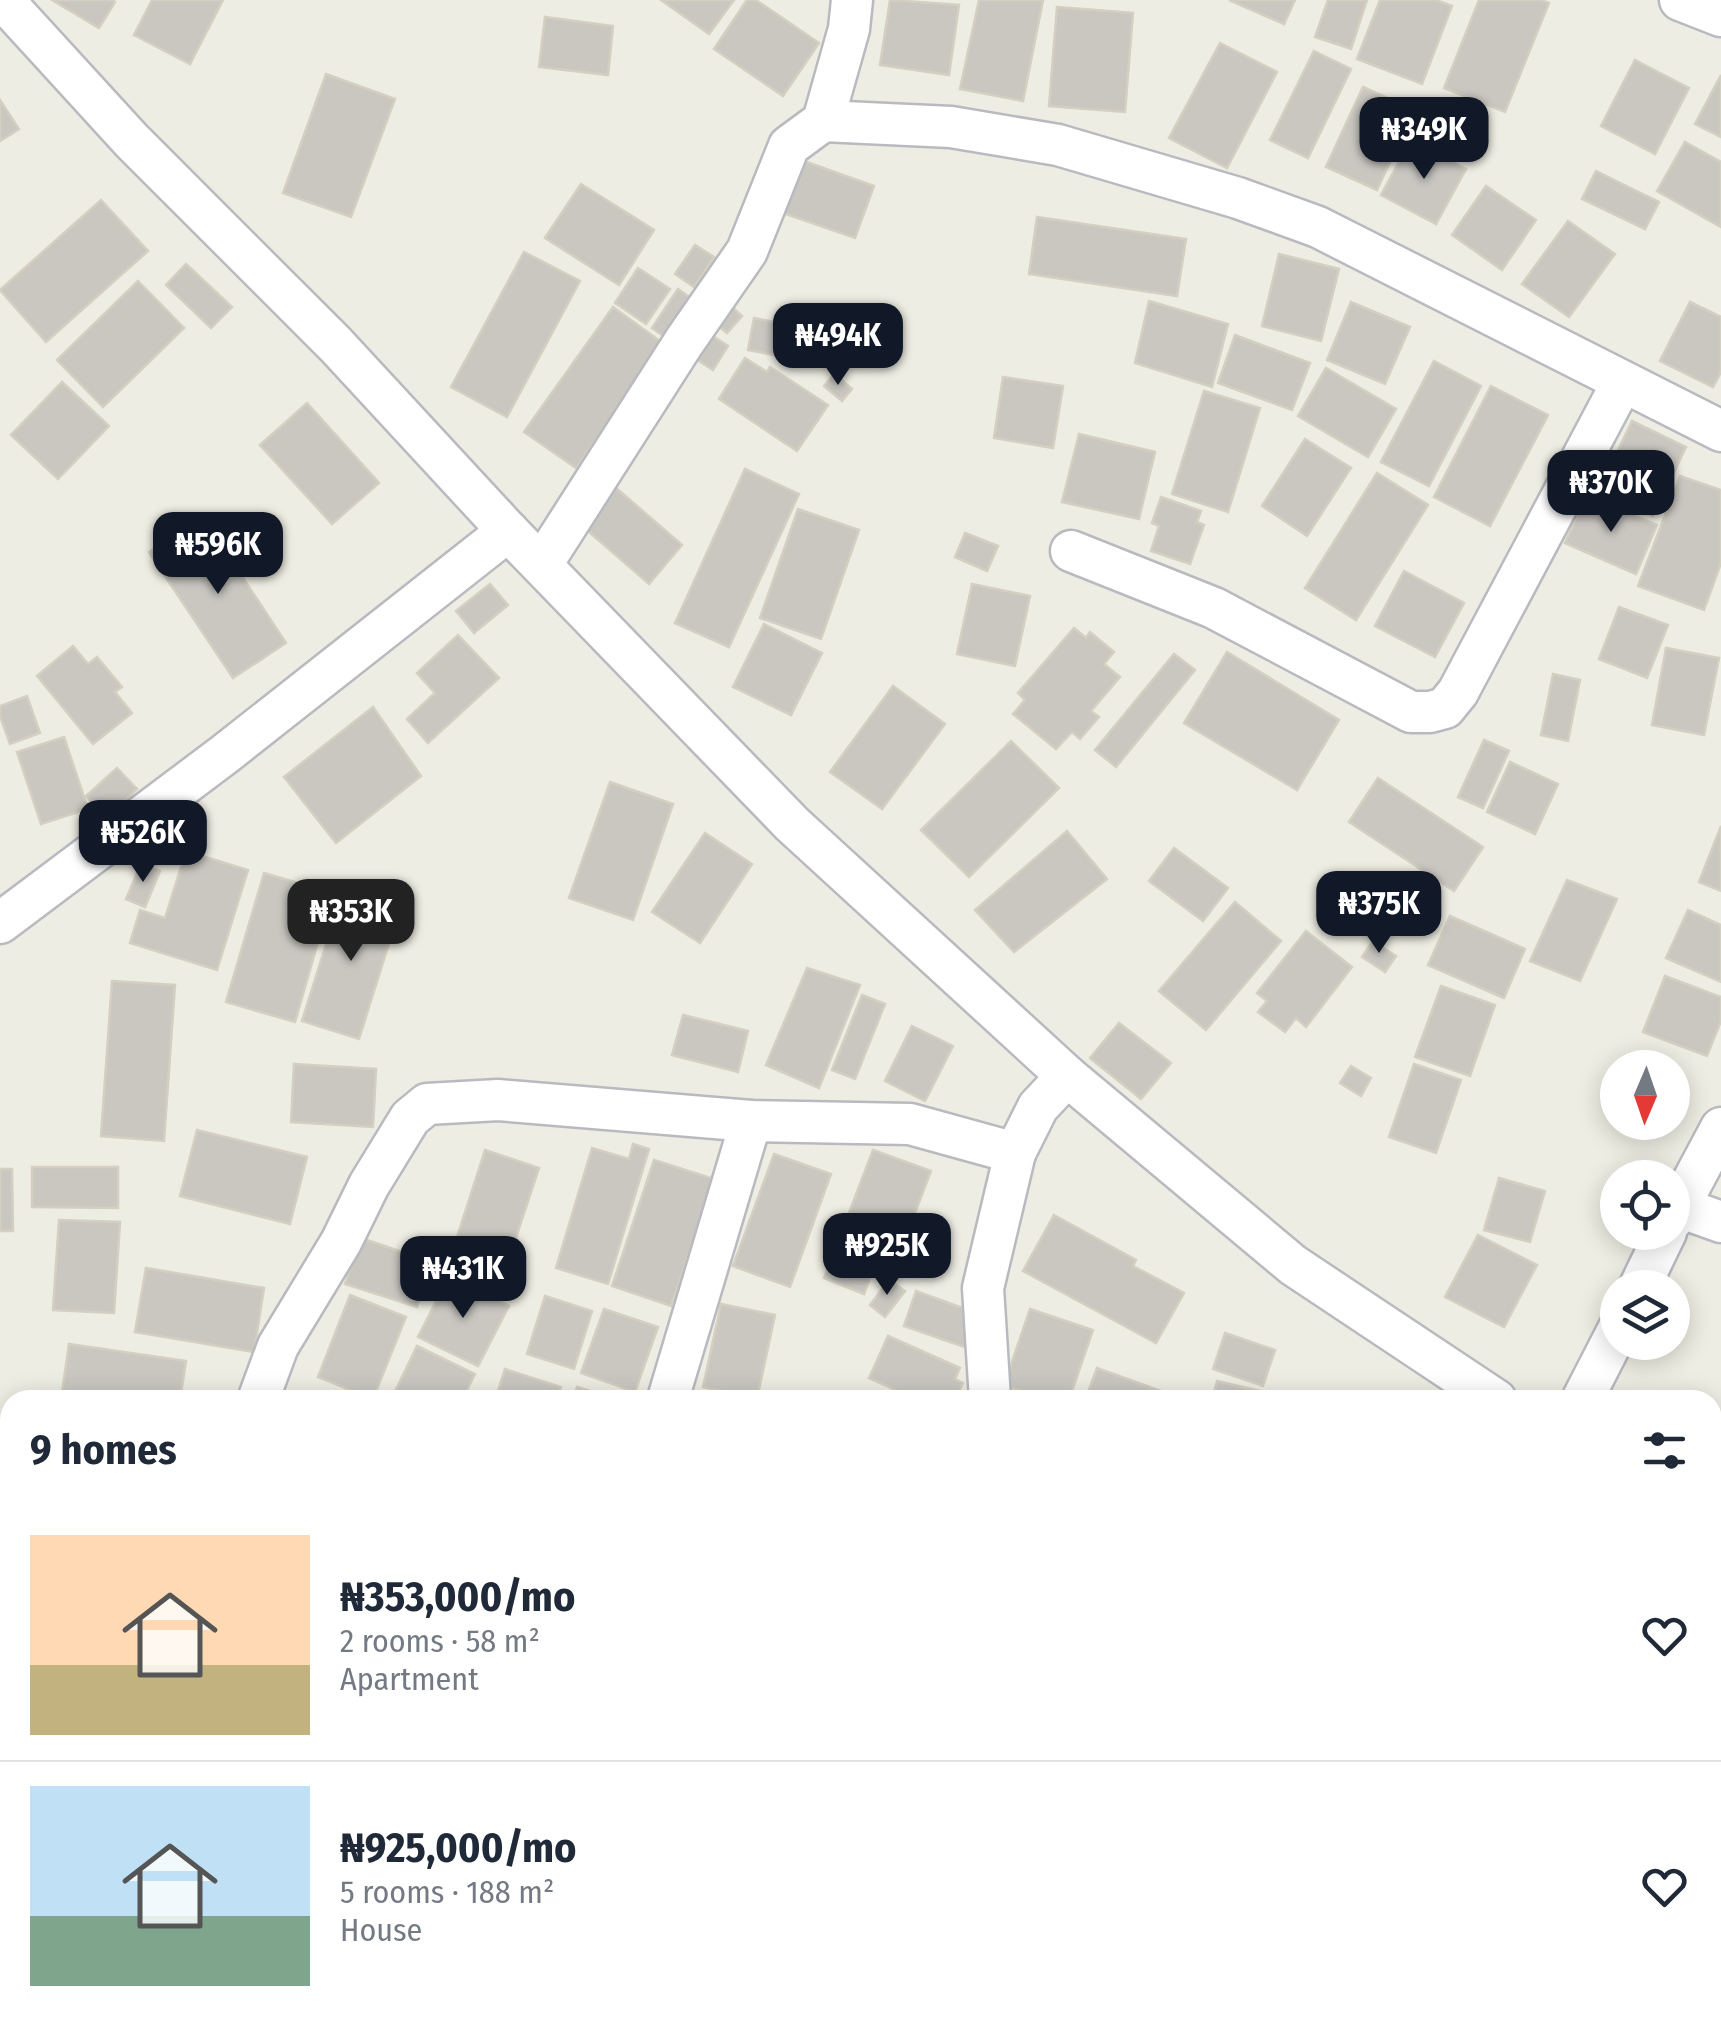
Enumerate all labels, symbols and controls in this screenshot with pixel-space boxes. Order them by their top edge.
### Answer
pin: ₦349K [1354,97,1494,182]
text: ₦349K [1382,110,1466,148]
pin: ₦494K [768,303,908,388]
text: ₦494K [795,316,881,354]
pin: ₦370K [1541,450,1681,535]
text: ₦370K [1569,463,1653,501]
pin: ₦596K [148,512,288,597]
text: ₦596K [175,525,261,563]
pin: ₦526K [73,800,213,885]
text: ₦526K [101,813,185,851]
pin: ₦375K [1309,871,1449,956]
pin: ₦353K [281,879,421,964]
text: ₦375K [1338,884,1420,922]
text: ₦353K [309,892,393,930]
north arrow [1600,1050,1690,1140]
map controls [1600,1050,1690,1360]
button: locate [1600,1160,1690,1250]
pin: ₦925K [817,1213,957,1298]
text: ₦925K [845,1226,929,1264]
pin: ₦431K [393,1236,533,1321]
text: ₦431K [422,1249,504,1287]
button: layers [1600,1270,1690,1360]
icon: filters [1637,1423,1692,1478]
text: 9 homes [30,1425,177,1475]
text: ₦353,000/mo [340,1572,575,1622]
icon: home [110,1575,230,1695]
icon: heart [1637,1608,1692,1663]
text: 2 rooms · 58 m² [340,1622,540,1660]
text: Apartment [340,1660,479,1698]
text: ₦925,000/mo [340,1823,577,1873]
icon: home [110,1826,230,1946]
icon: heart [1637,1859,1692,1914]
text: 5 rooms · 188 m² [340,1873,554,1911]
text: House [340,1911,422,1949]

